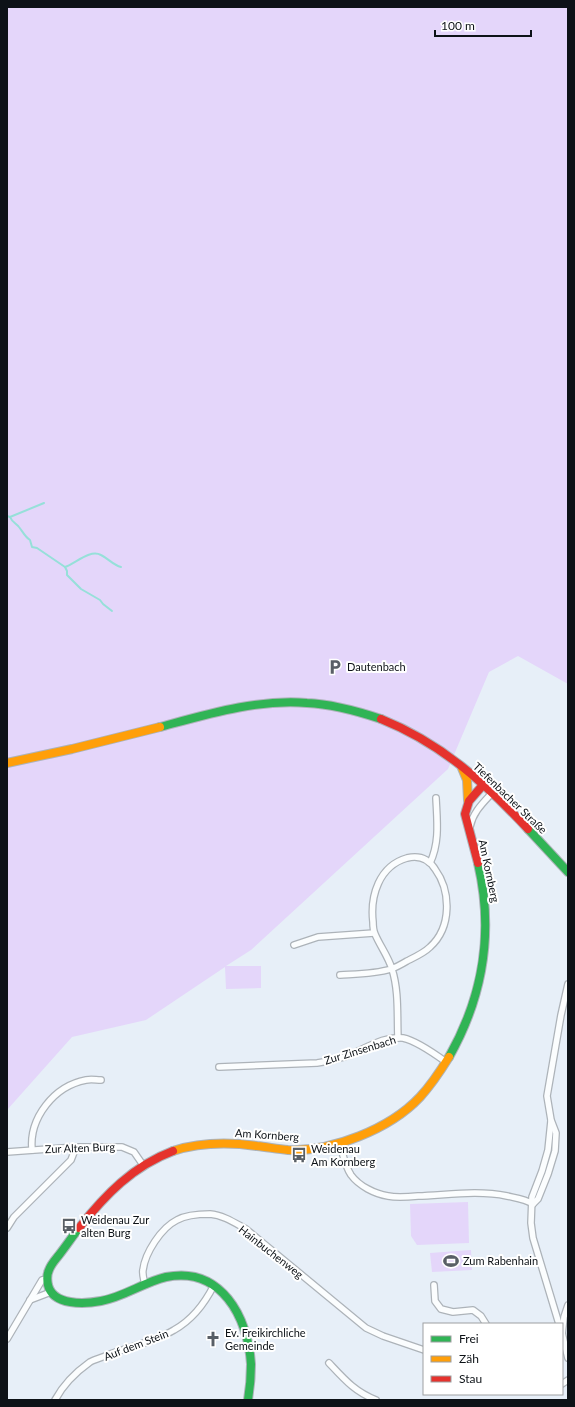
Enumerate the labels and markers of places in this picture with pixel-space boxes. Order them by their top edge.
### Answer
parking icon: Dautenbach [326,658,344,676]
place label: Dautenbach [347,660,406,673]
place label: Weidenau Am Kornberg [311,1142,375,1168]
bus stop icon: Weidenau Am Kornberg [290,1146,308,1164]
place label: Weidenau Zur alten Burg [81,1213,149,1239]
bus stop icon: Weidenau Zur alten Burg [60,1217,78,1235]
sports icon: Zum Rabenhain [442,1252,460,1270]
place label: Zum Rabenhain [463,1254,538,1267]
place label: Ev. Freikirchliche Gemeinde [225,1326,306,1352]
church icon: Ev. Freikirchliche Gemeinde [204,1330,222,1348]

